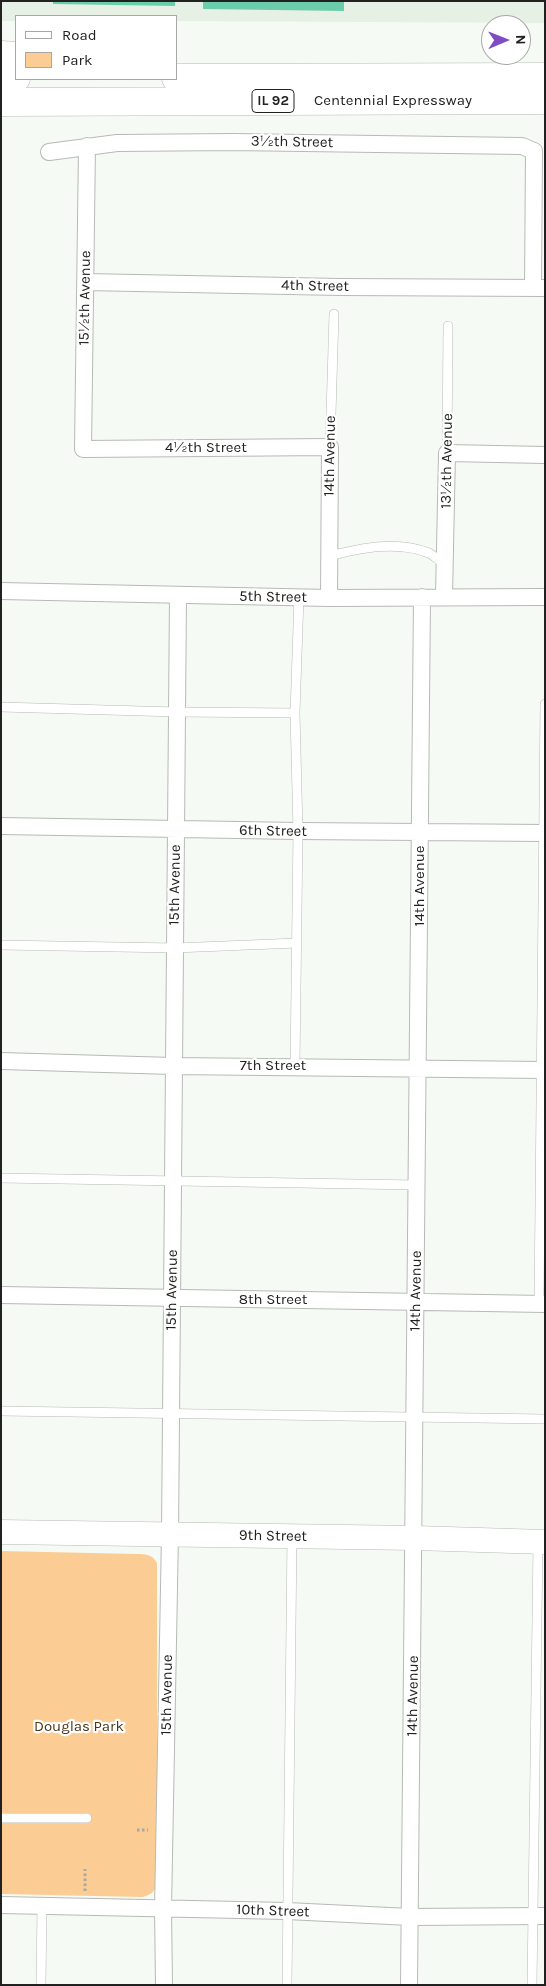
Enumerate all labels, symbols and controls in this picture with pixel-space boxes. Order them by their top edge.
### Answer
legend [15,15,178,80]
north arrow [481,15,531,65]
text: Road [62,26,97,44]
text: N [512,35,529,45]
text: Park [62,51,92,69]
road number: IL 92 [252,90,294,112]
street label: Centennial Expressway [314,92,472,110]
street label: 3½th Street [251,132,333,152]
street label: 15½th Avenue [75,250,95,346]
street label: 4th Street [281,276,349,296]
street label: 13½th Avenue [437,413,457,509]
street label: 14th Avenue [320,415,340,497]
street label: 4½th Street [165,439,247,457]
street label: 5th Street [239,587,307,607]
street label: 6th Street [239,821,307,841]
street label: 15th Avenue [165,844,185,926]
street label: 14th Avenue [411,846,429,926]
street label: 7th Street [240,1057,306,1075]
street label: 15th Avenue [162,1249,182,1331]
street label: 14th Avenue [406,1250,426,1332]
street label: 8th Street [239,1291,307,1309]
street label: 9th Street [239,1526,307,1546]
street label: 15th Avenue [157,1654,177,1736]
street label: 14th Avenue [403,1655,423,1737]
park label: Douglas Park [34,1718,124,1736]
street label: 10th Street [236,1901,310,1921]

